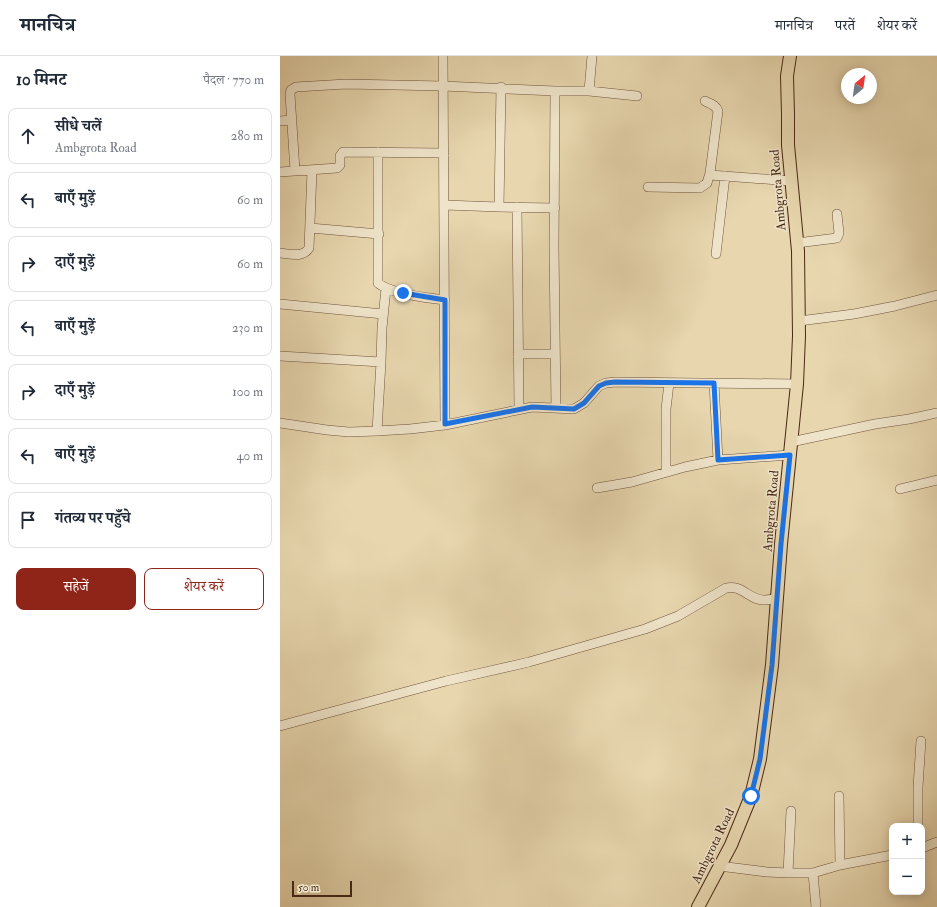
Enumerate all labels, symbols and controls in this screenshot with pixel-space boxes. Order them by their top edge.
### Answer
text: मानचित्र [20,13,75,37]
text: मानचित्र [775,17,813,34]
text: परतें [835,17,855,34]
text: शेयर करें [877,17,917,34]
north arrow [841,68,877,104]
text: 10 मिनट [16,69,66,90]
text: पैदल · 770 m [203,72,264,88]
text: सीधे चलें [55,117,102,136]
icon: ahead [17,125,39,147]
text: 280 m [231,128,263,144]
text: Ambgrota Road [55,140,137,156]
street label: Ambgrota Road [766,148,790,232]
icon: left [17,189,39,211]
text: बाएँ मुड़ें [55,189,95,208]
text: 60 m [237,192,263,208]
icon: right [17,253,39,275]
text: दाएँ मुड़ें [55,253,95,272]
text: 60 m [237,256,263,272]
route end [394,284,412,302]
icon: left [17,317,39,339]
text: बाएँ मुड़ें [55,317,95,336]
text: 230 m [232,320,263,336]
icon: right [17,381,39,403]
text: दाएँ मुड़ें [55,381,95,400]
text: 100 m [232,384,263,400]
icon: left [17,445,39,467]
text: बाएँ मुड़ें [55,445,95,464]
text: 40 m [237,448,263,464]
street label: Ambgrota Road [759,469,783,553]
icon: arrive [17,509,39,531]
text: गंतव्य पर पहुँचे [55,509,131,528]
button: सहेजें [16,568,136,610]
button: शेयर करें [144,568,264,610]
route start [742,787,760,805]
street label: Ambgrota Road [687,805,738,887]
map controls [889,823,925,895]
button: + [889,823,925,859]
button: − [889,859,925,895]
scale bar [292,879,352,898]
text: 50 m [298,881,319,894]

